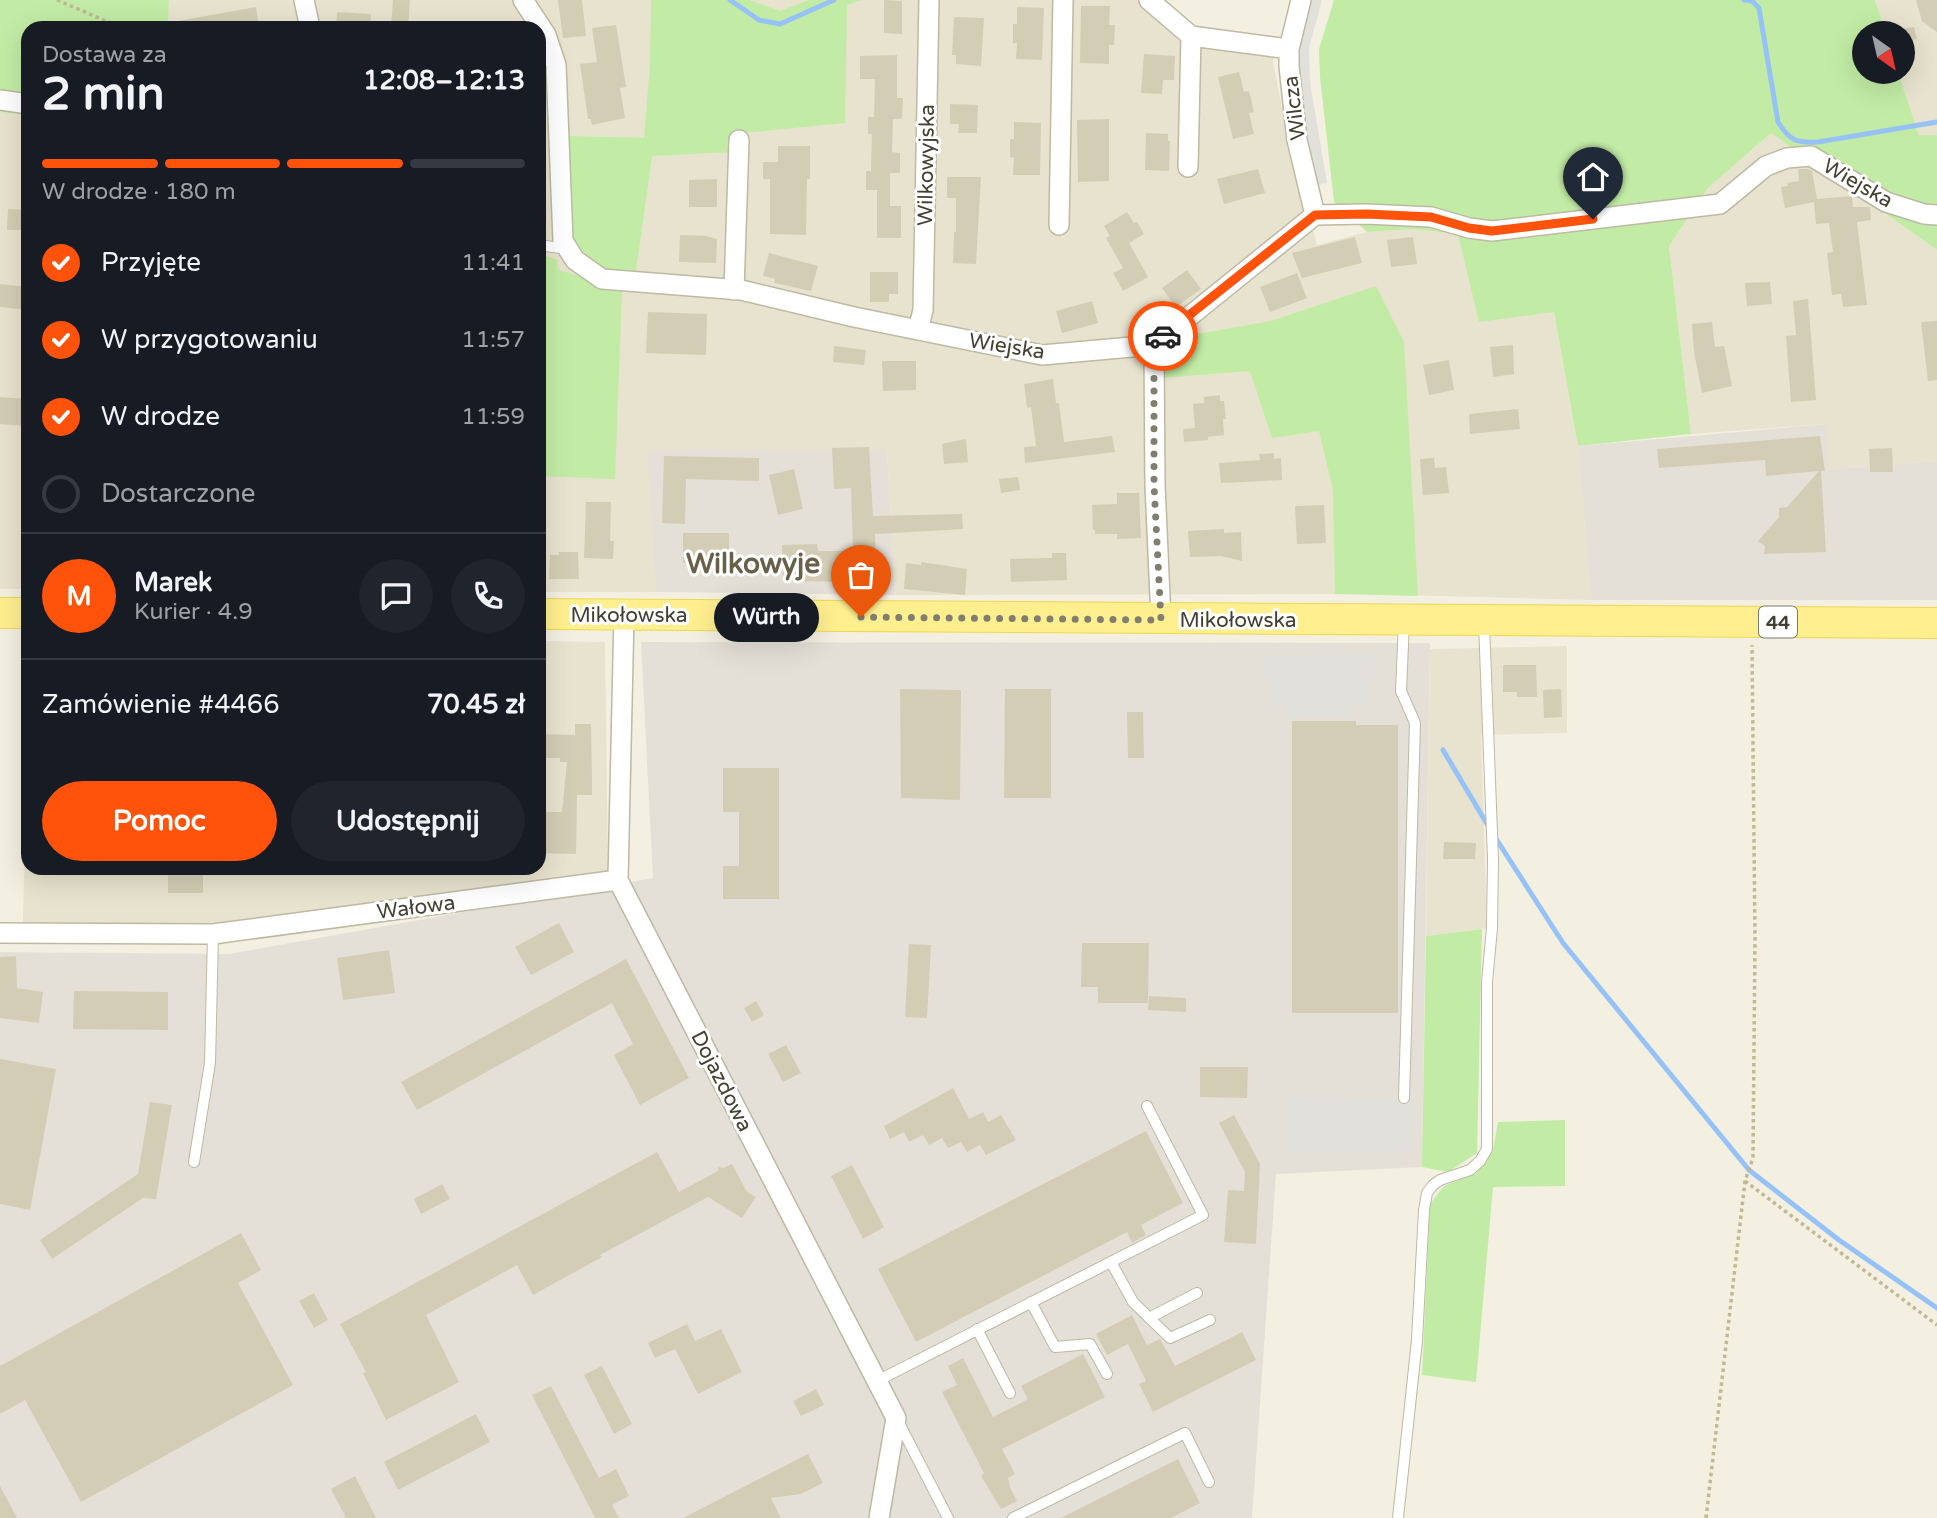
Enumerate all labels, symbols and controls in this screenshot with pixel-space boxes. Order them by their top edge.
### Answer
north arrow [1852,21,1914,84]
map controls [1852,21,1915,84]
text: Dostawa za [42,41,167,69]
text: 12:08–12:13 [363,65,525,96]
text: 2 min [42,67,165,122]
street label: Wilcza [1278,74,1311,142]
street label: Wilkowyjska [913,104,940,226]
pin [1563,147,1623,219]
street label: Wiejska [1818,153,1897,213]
icon: home [1574,158,1612,196]
text: W drodze · 180 m [42,178,236,206]
icon: check [42,244,80,282]
text: Przyjęte [101,247,201,278]
text: 11:41 [461,249,525,277]
courier [1128,301,1198,371]
icon: car [1144,317,1182,355]
icon: check [42,321,80,359]
text: W przygotowaniu [101,324,318,355]
text: 11:57 [461,326,525,354]
street label: Wiejska [967,328,1047,365]
icon: check [42,398,80,436]
text: W drodze [101,401,220,432]
text: 11:59 [461,403,525,431]
text: Dostarczone [101,478,256,509]
pin [831,545,891,617]
district label: Wilkowyje [686,547,820,581]
icon: bag [842,556,880,594]
button: chat [359,559,433,633]
button: phone [451,559,525,633]
text: Marek [134,567,212,598]
text: M [66,581,92,612]
callout: Würth [714,592,819,642]
text: Kurier · 4.9 [134,598,253,626]
street label: Mikołowska [570,603,688,628]
text: Würth [733,603,800,631]
road number: 44 [1759,607,1797,638]
street label: Mikołowska [1179,608,1297,633]
text: Zamówienie #4466 [42,689,279,720]
text: 70.45 zł [427,689,525,720]
button: Pomoc [42,781,277,861]
button: Udostępnij [291,781,525,861]
street label: Wałowa [376,890,457,925]
street label: Dojazdowa [685,1027,758,1136]

